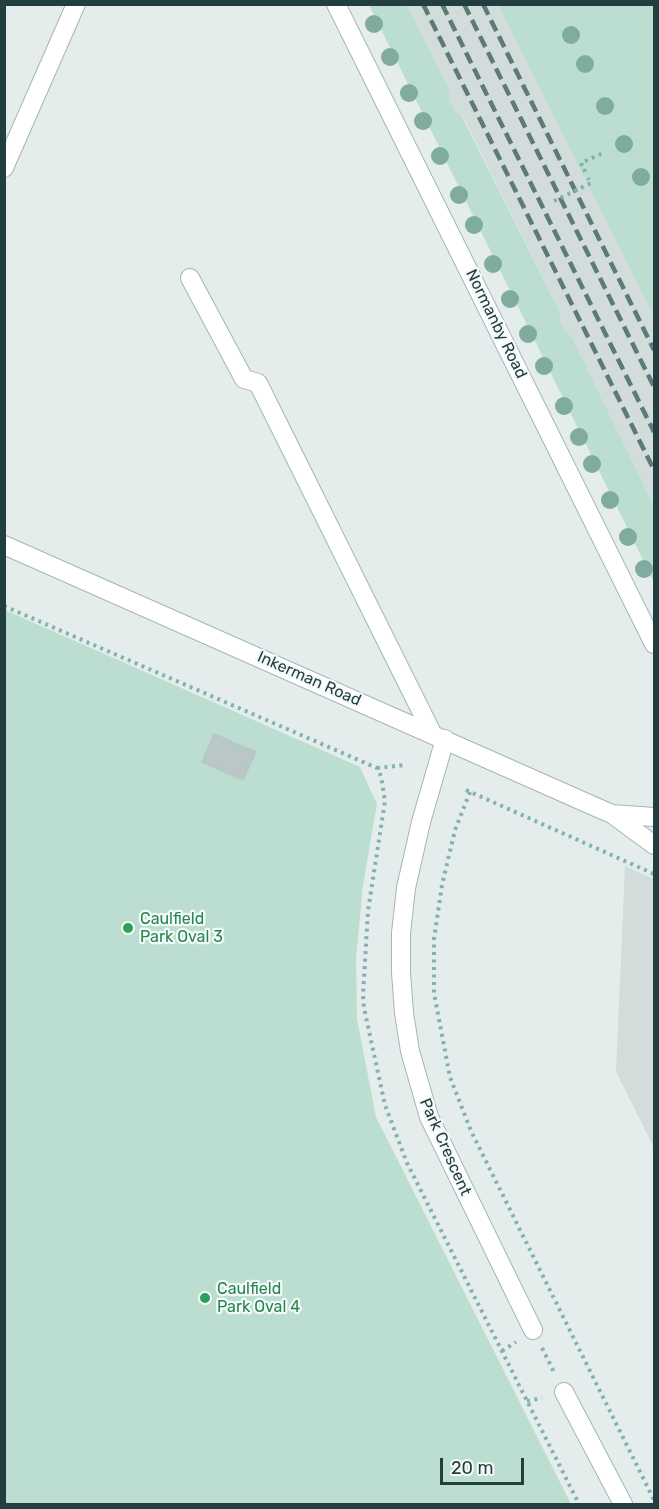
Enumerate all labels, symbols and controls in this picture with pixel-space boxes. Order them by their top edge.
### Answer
street label: Normanby Road [461,266,531,382]
street label: Inkerman Road [254,648,364,710]
place label: Caulfield Park Oval 3 [140,909,223,947]
marker: Caulfield Park Oval 3 [121,921,135,935]
street label: Park Crescent [415,1095,475,1199]
place label: Caulfield Park Oval 4 [217,1279,300,1317]
marker: Caulfield Park Oval 4 [198,1291,212,1305]
scale bar [443,1446,527,1484]
text: 20 m [451,1457,493,1479]

